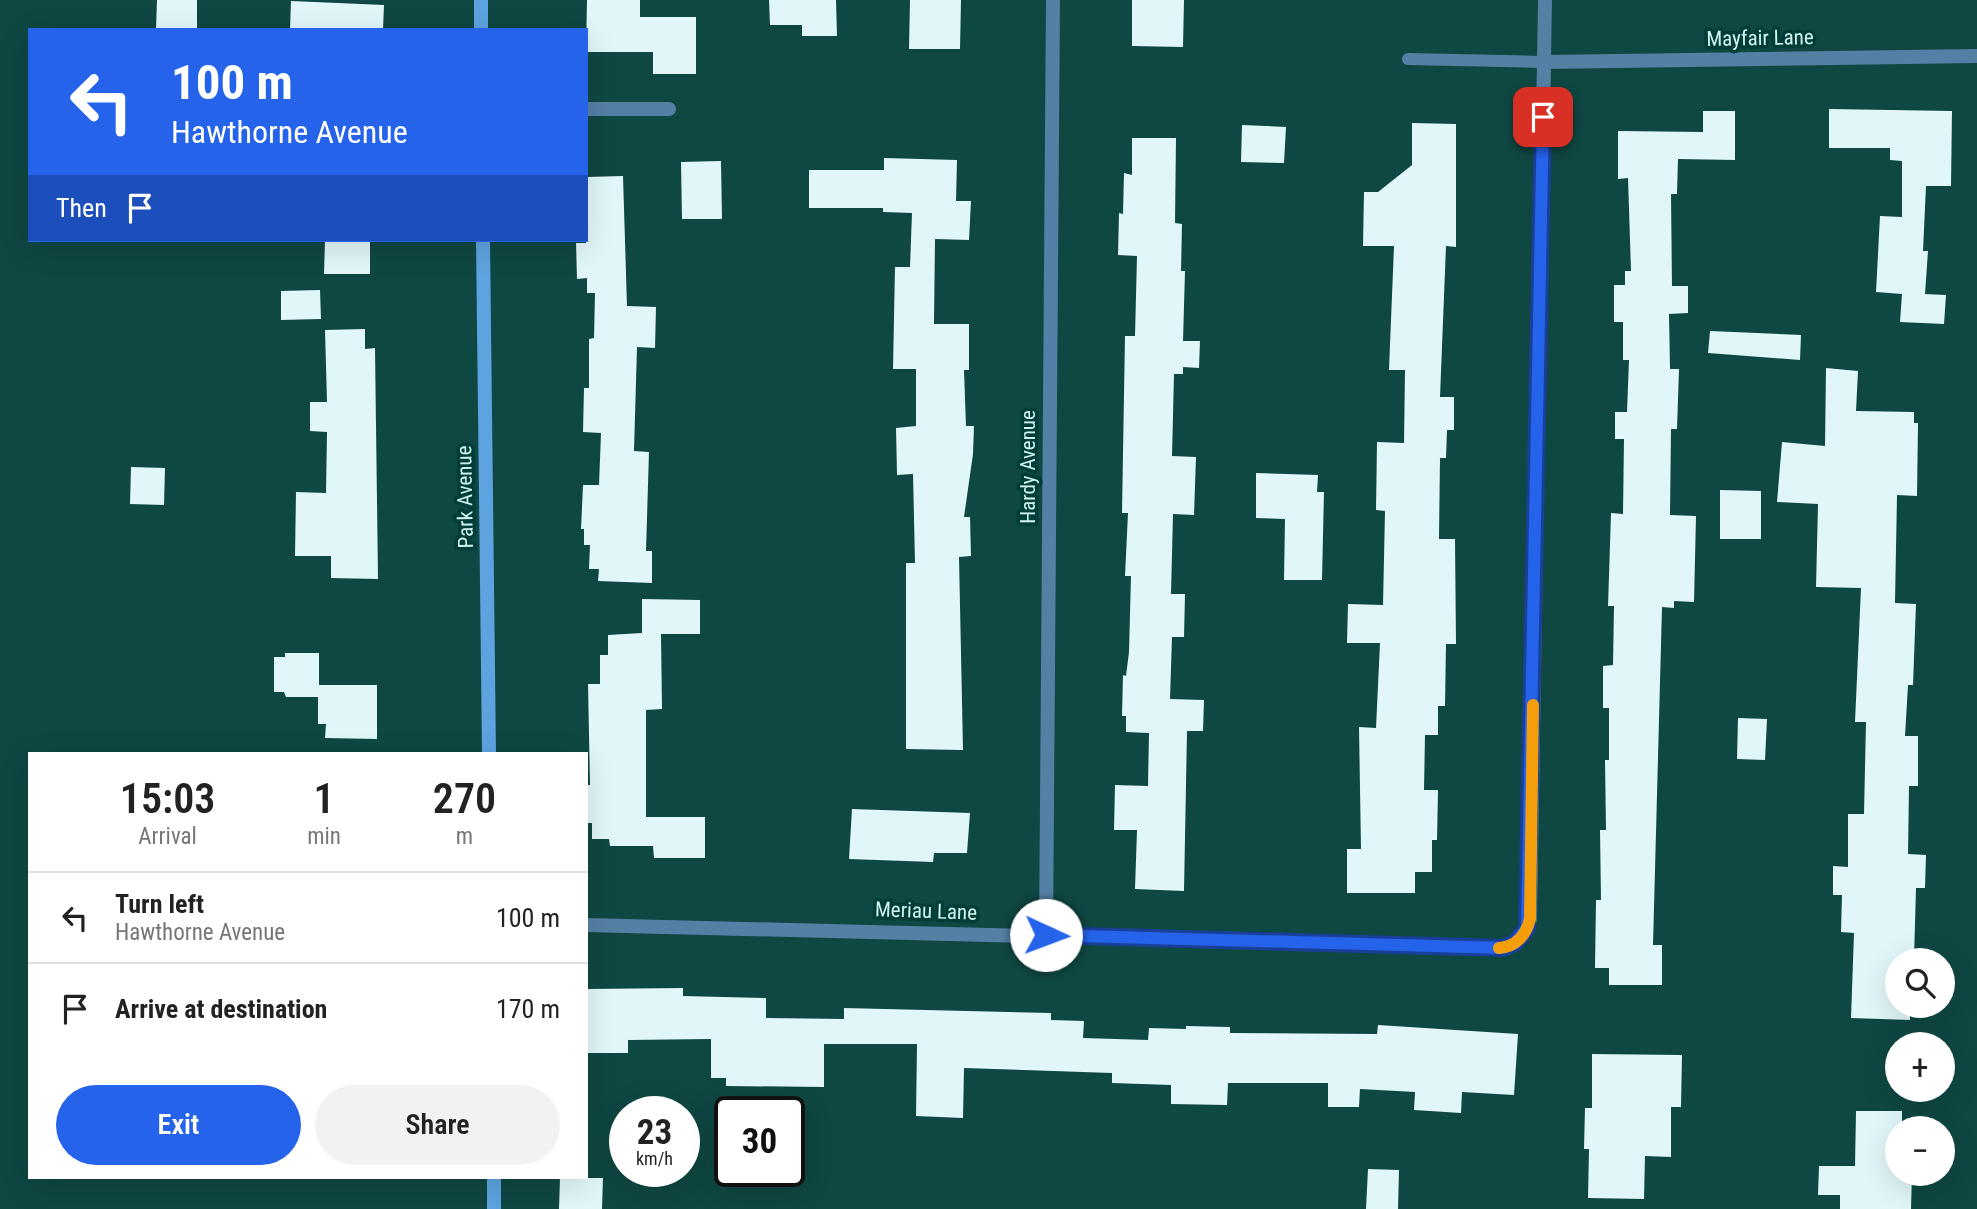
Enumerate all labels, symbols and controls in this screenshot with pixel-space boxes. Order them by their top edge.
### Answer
street label: Mayfair Lane [1706,25,1814,51]
text: 100 m [171,54,293,111]
icon: left [56,56,147,147]
pin [1513,87,1573,147]
icon: arrive [1524,98,1562,136]
text: Hawthorne Avenue [171,113,408,151]
icon: arrive [121,189,159,227]
text: Then [56,193,107,223]
street label: Hardy Avenue [1016,410,1040,524]
street label: Park Avenue [452,445,478,549]
text: 15:03 [120,774,215,823]
text: 1 [314,774,335,823]
text: 270 [433,774,496,823]
text: Arrival [138,823,197,850]
text: min [307,823,341,850]
text: m [456,823,473,850]
text: Turn left [115,889,204,919]
street label: Meriau Lane [875,897,978,925]
position arrow [1009,898,1083,972]
icon: left [56,899,94,937]
text: 100 m [496,903,560,933]
text: Hawthorne Avenue [115,919,285,946]
map controls [1885,948,1955,1186]
button: search [1885,948,1955,1018]
icon: arrive [56,990,94,1028]
text: Arrive at destination [115,994,327,1024]
text: 170 m [496,994,560,1024]
button: + [1885,1032,1955,1102]
button: Exit [56,1085,301,1165]
button: Share [315,1085,560,1165]
speed limit sign: 30 [714,1096,805,1187]
text: 23 [637,1112,672,1153]
button: − [1885,1116,1955,1186]
text: km/h [636,1148,673,1169]

